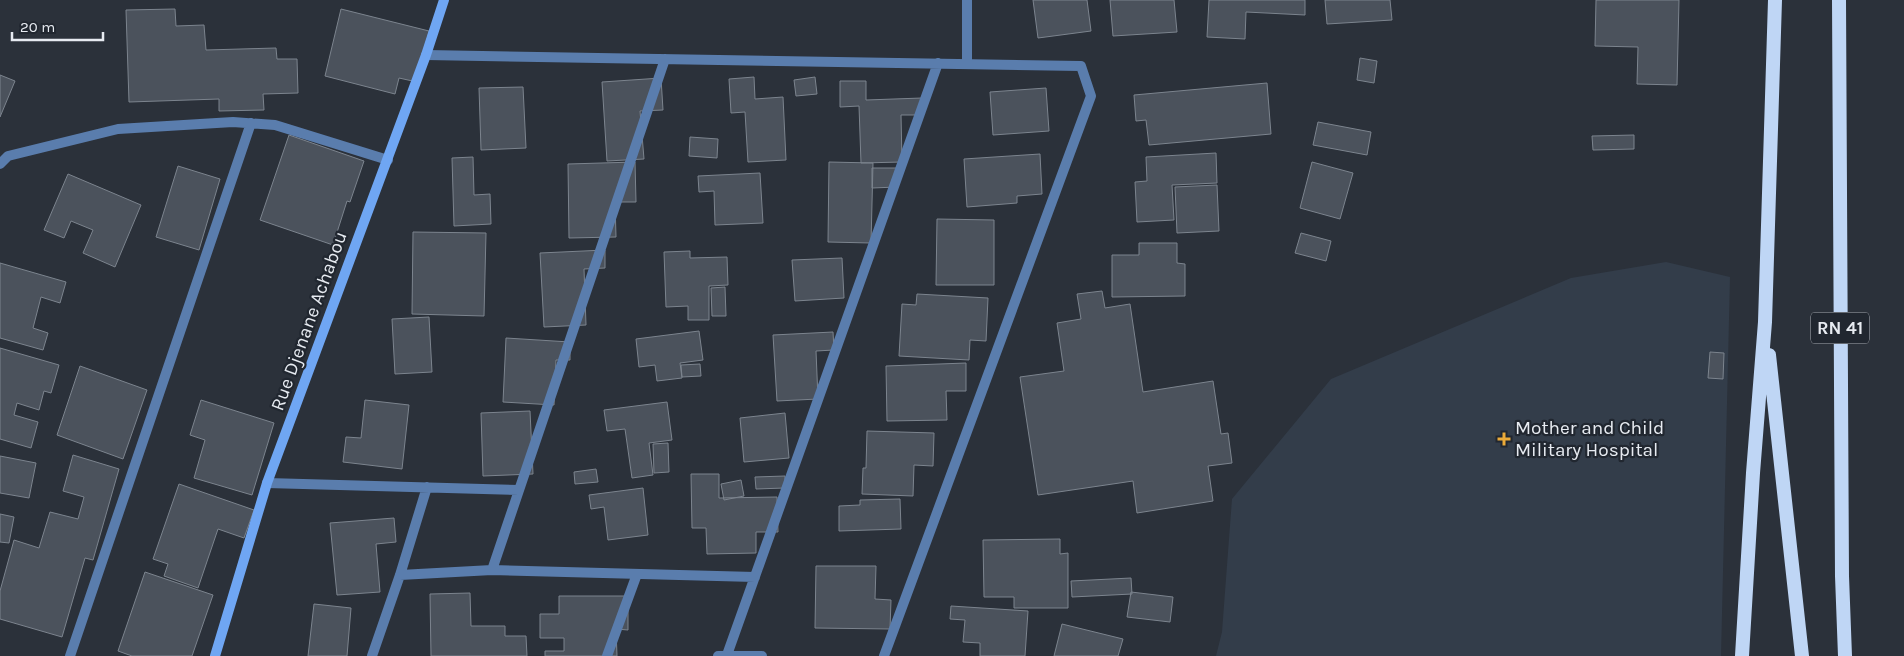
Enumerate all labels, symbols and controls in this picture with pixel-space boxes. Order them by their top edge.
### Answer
scale bar [12,10,104,42]
text: 20 m [20,18,55,36]
street label: Rue Djenane Achabou [266,228,352,414]
road number: RN 41 [1811,312,1869,343]
place label: Mother and Child Military Hospital [1515,417,1664,461]
marker: Mother and Child Military Hospital [1497,432,1511,446]

